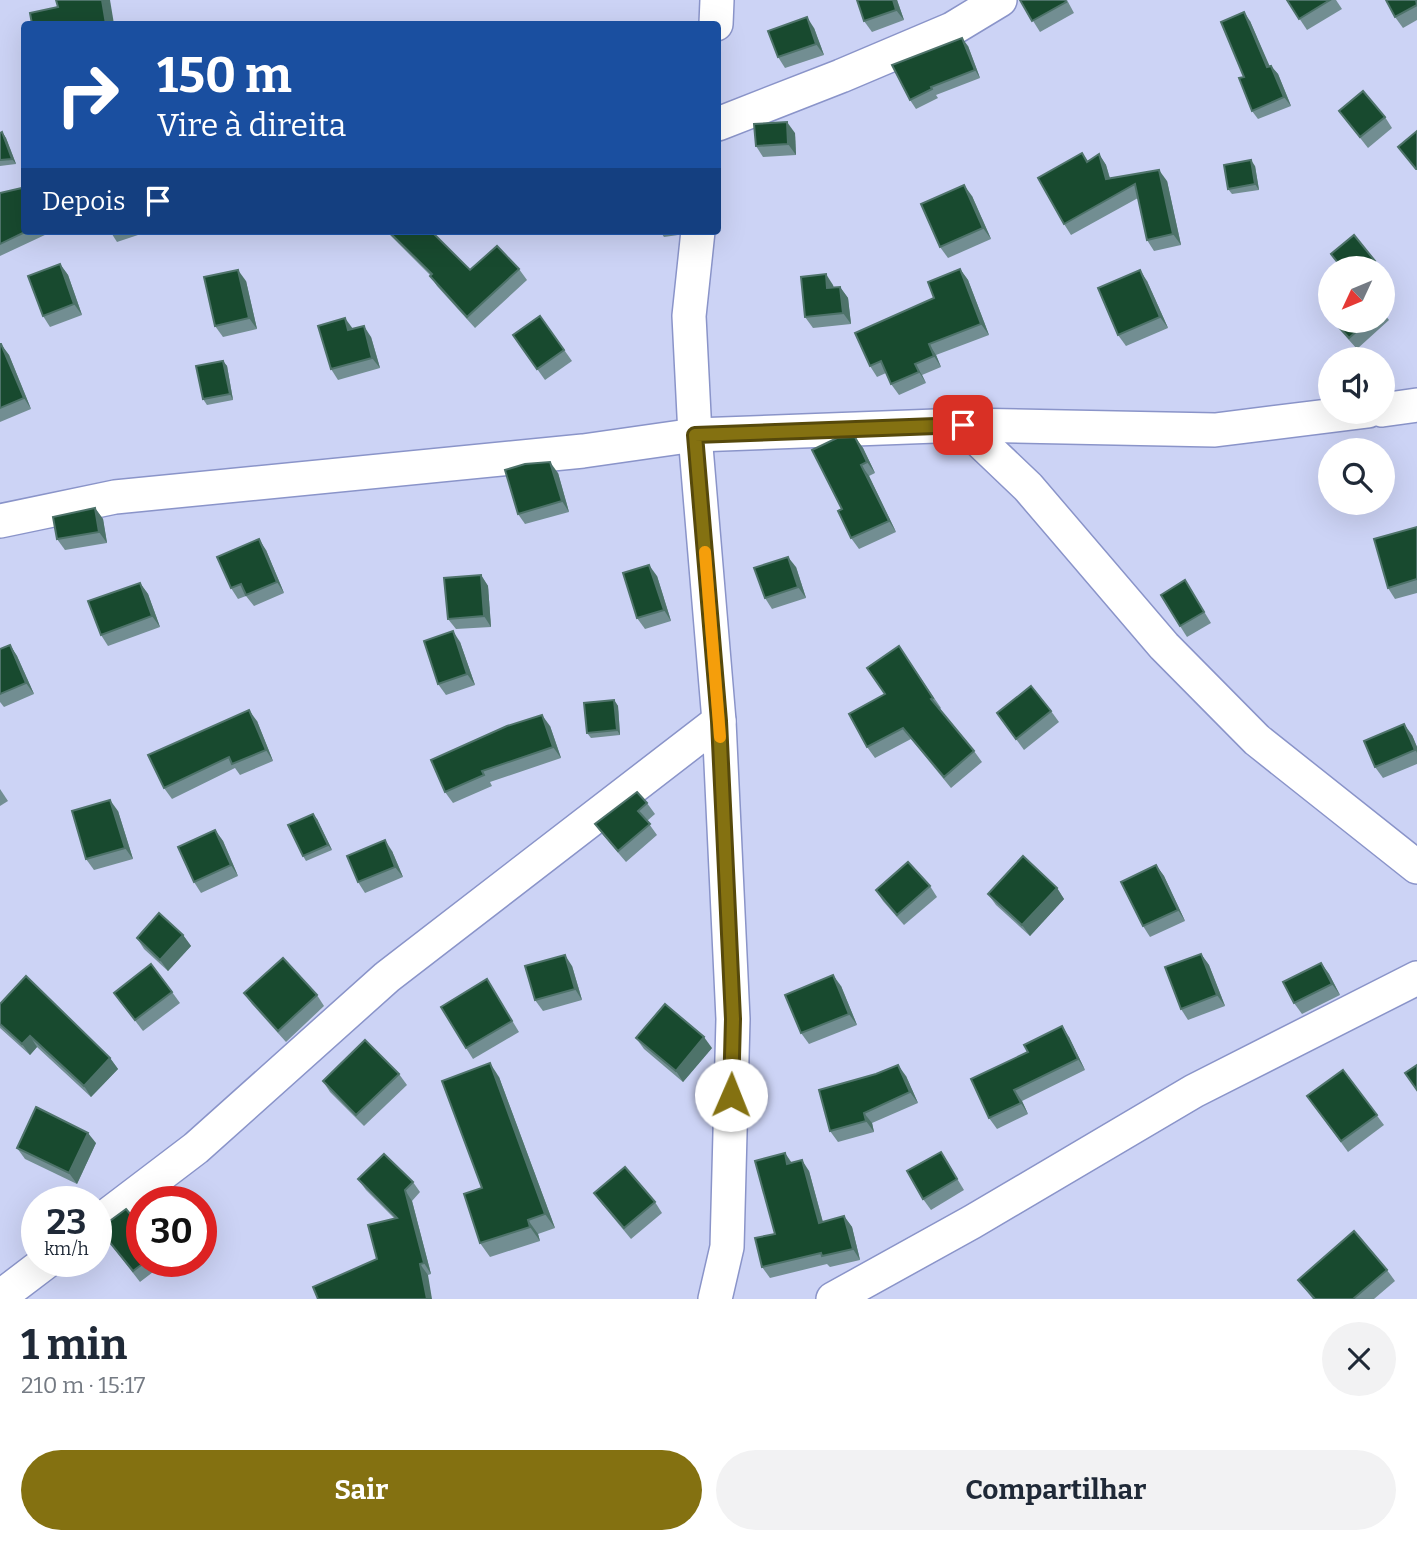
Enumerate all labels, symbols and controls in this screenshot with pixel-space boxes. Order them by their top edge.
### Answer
text: 150 m [157,46,292,105]
icon: right [42,49,133,140]
text: Vire à direita [157,106,346,144]
icon: arrive [139,182,177,220]
text: Depois [42,186,125,217]
north arrow [1318,256,1395,332]
map controls [1318,256,1395,515]
button: sound [1318,347,1395,424]
pin [933,395,993,455]
icon: arrive [944,406,982,444]
button: search [1318,438,1395,515]
position arrow [694,1058,768,1132]
speed limit sign: 30 [126,1186,217,1277]
text: 23 [47,1201,86,1243]
text: km/h [44,1238,89,1260]
text: 1 min [21,1320,127,1370]
button: close [1322,1322,1396,1396]
text: 210 m · 15:17 [21,1371,145,1399]
button: Sair [21,1450,702,1530]
button: Compartilhar [716,1450,1396,1530]

